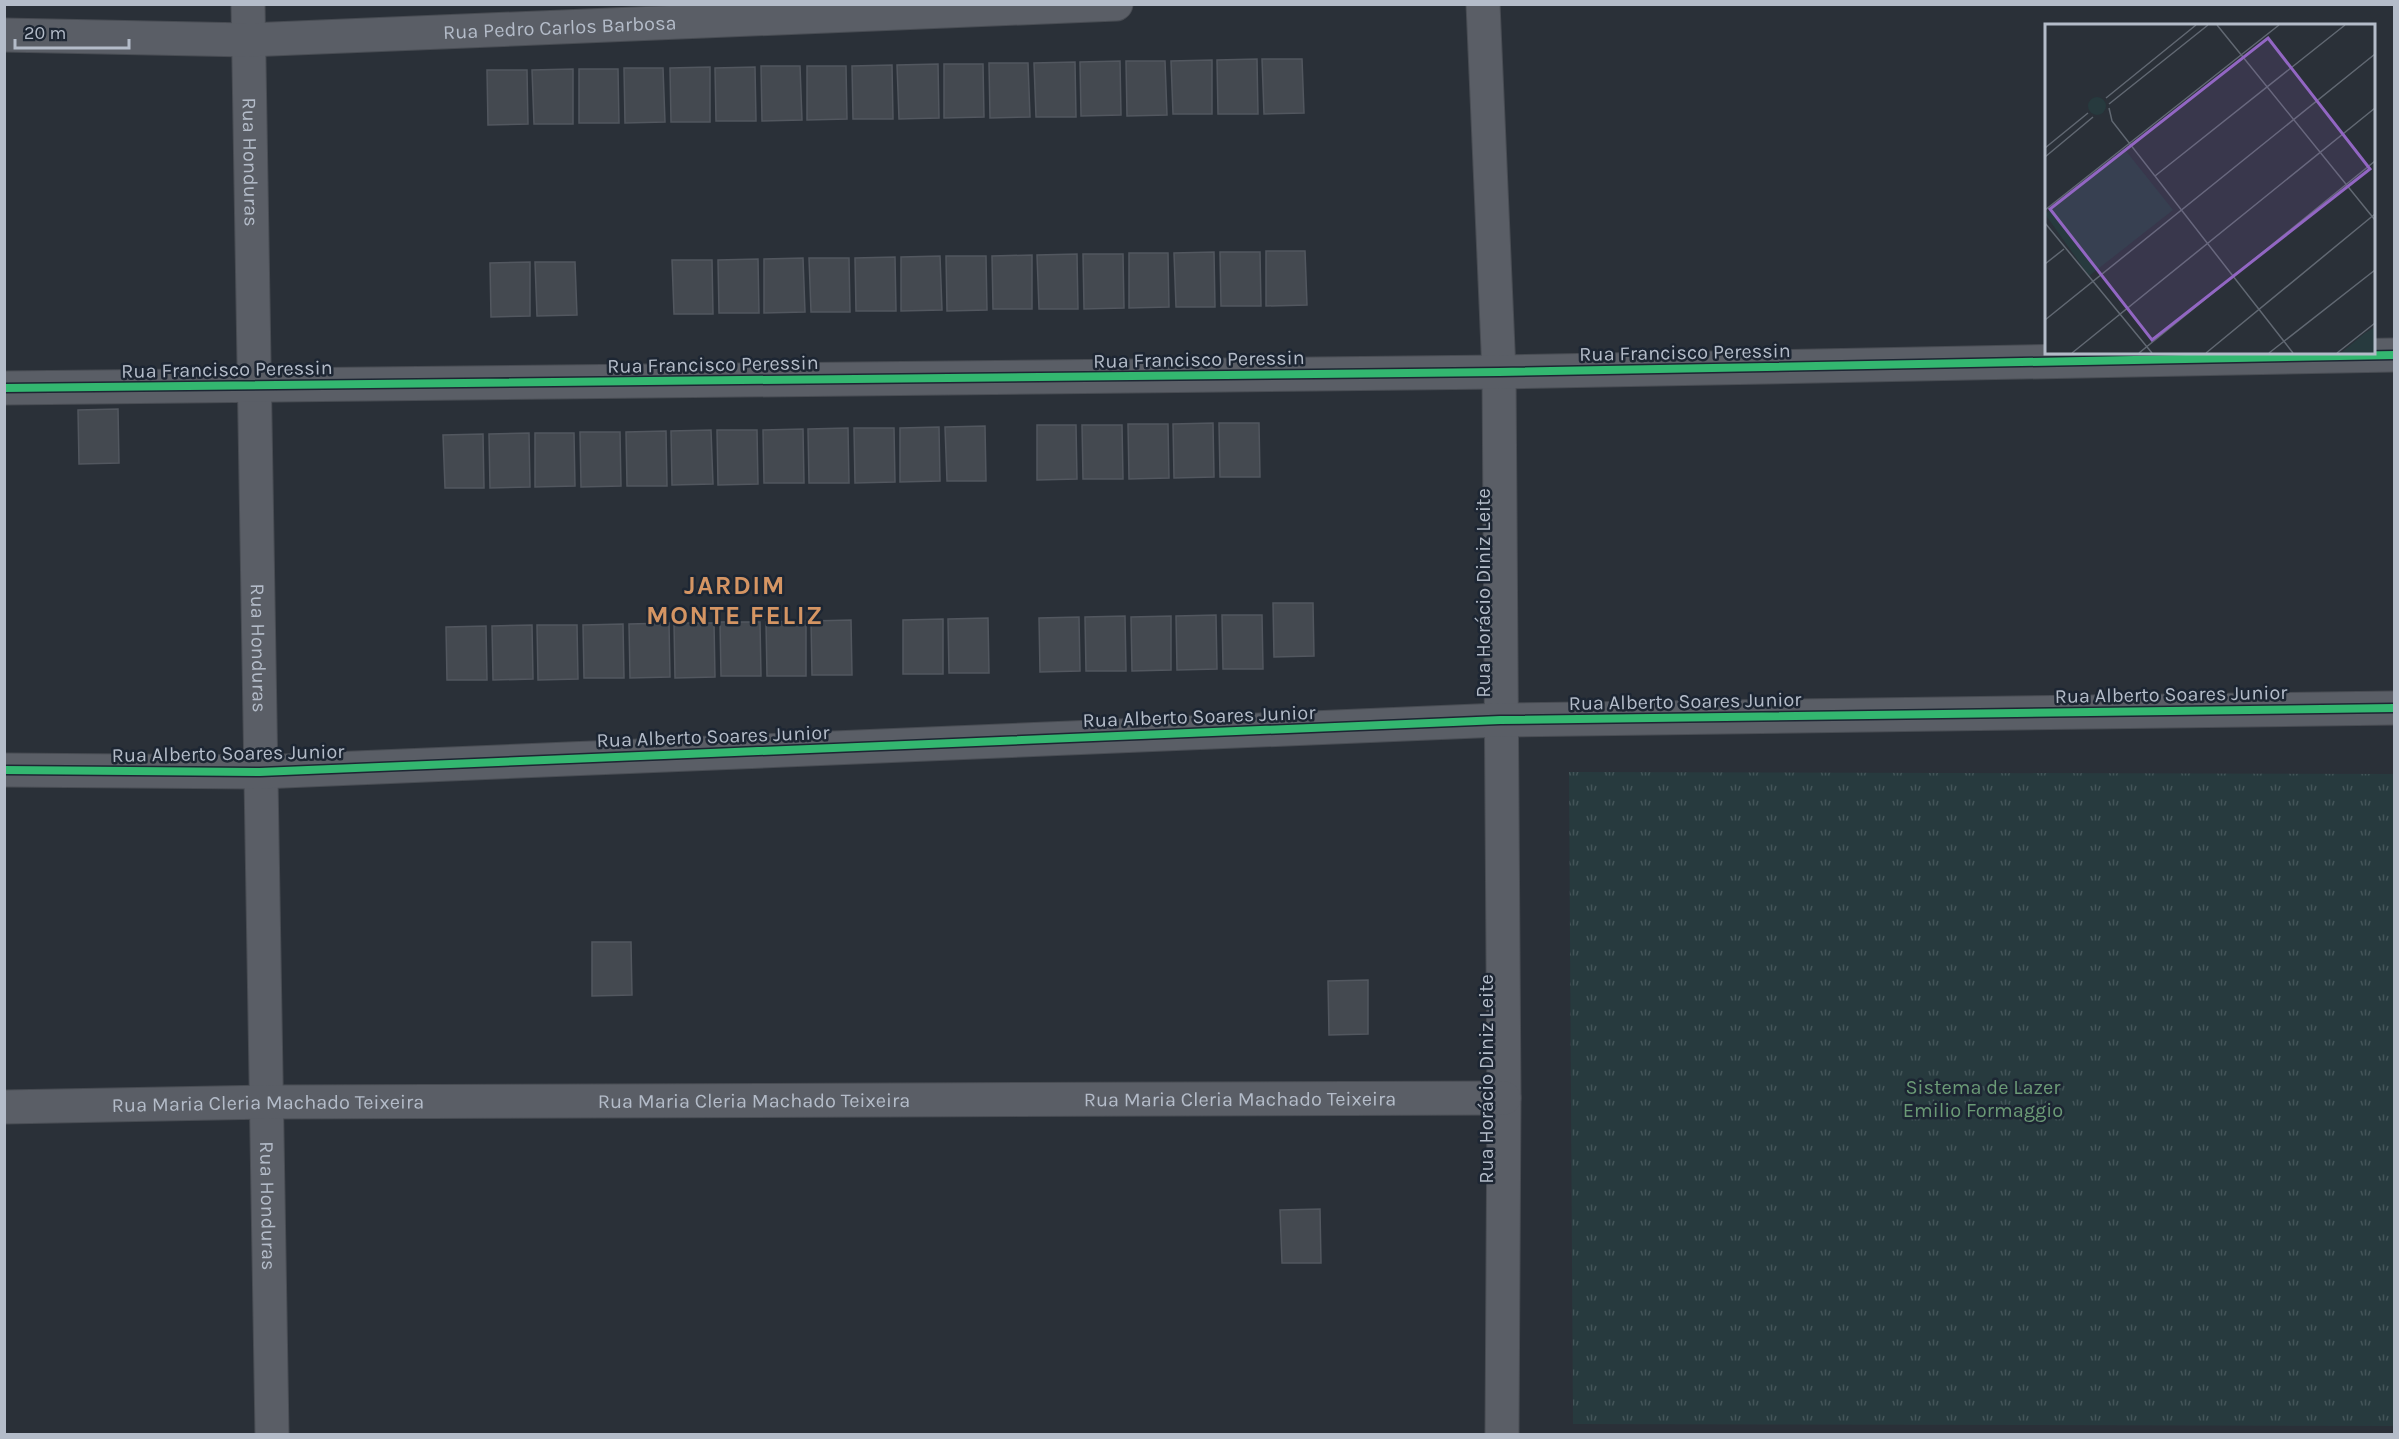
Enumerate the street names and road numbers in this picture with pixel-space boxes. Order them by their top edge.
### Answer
street label: Rua Pedro Carlos Barbosa [443,11,677,44]
street label: Rua Honduras [238,97,263,227]
street label: Rua Francisco Peressin [1579,339,1791,366]
street label: Rua Francisco Peressin [1093,346,1305,373]
street label: Rua Francisco Peressin [607,351,819,378]
street label: Rua Francisco Peressin [121,356,333,383]
street label: Rua Horácio Diniz Leite [1472,488,1495,698]
street label: Rua Honduras [246,583,271,713]
street label: Rua Alberto Soares Junior [2054,681,2288,708]
street label: Rua Alberto Soares Junior [1568,688,1802,715]
street label: Rua Alberto Soares Junior [1082,701,1317,732]
street label: Rua Alberto Soares Junior [596,721,831,752]
street label: Rua Alberto Soares Junior [111,740,345,767]
street label: Rua Horácio Diniz Leite [1475,974,1498,1184]
street label: Rua Maria Cleria Machado Teixeira [1084,1087,1396,1111]
street label: Rua Maria Cleria Machado Teixeira [598,1089,910,1113]
street label: Rua Maria Cleria Machado Teixeira [111,1090,424,1117]
street label: Rua Honduras [255,1141,280,1271]

